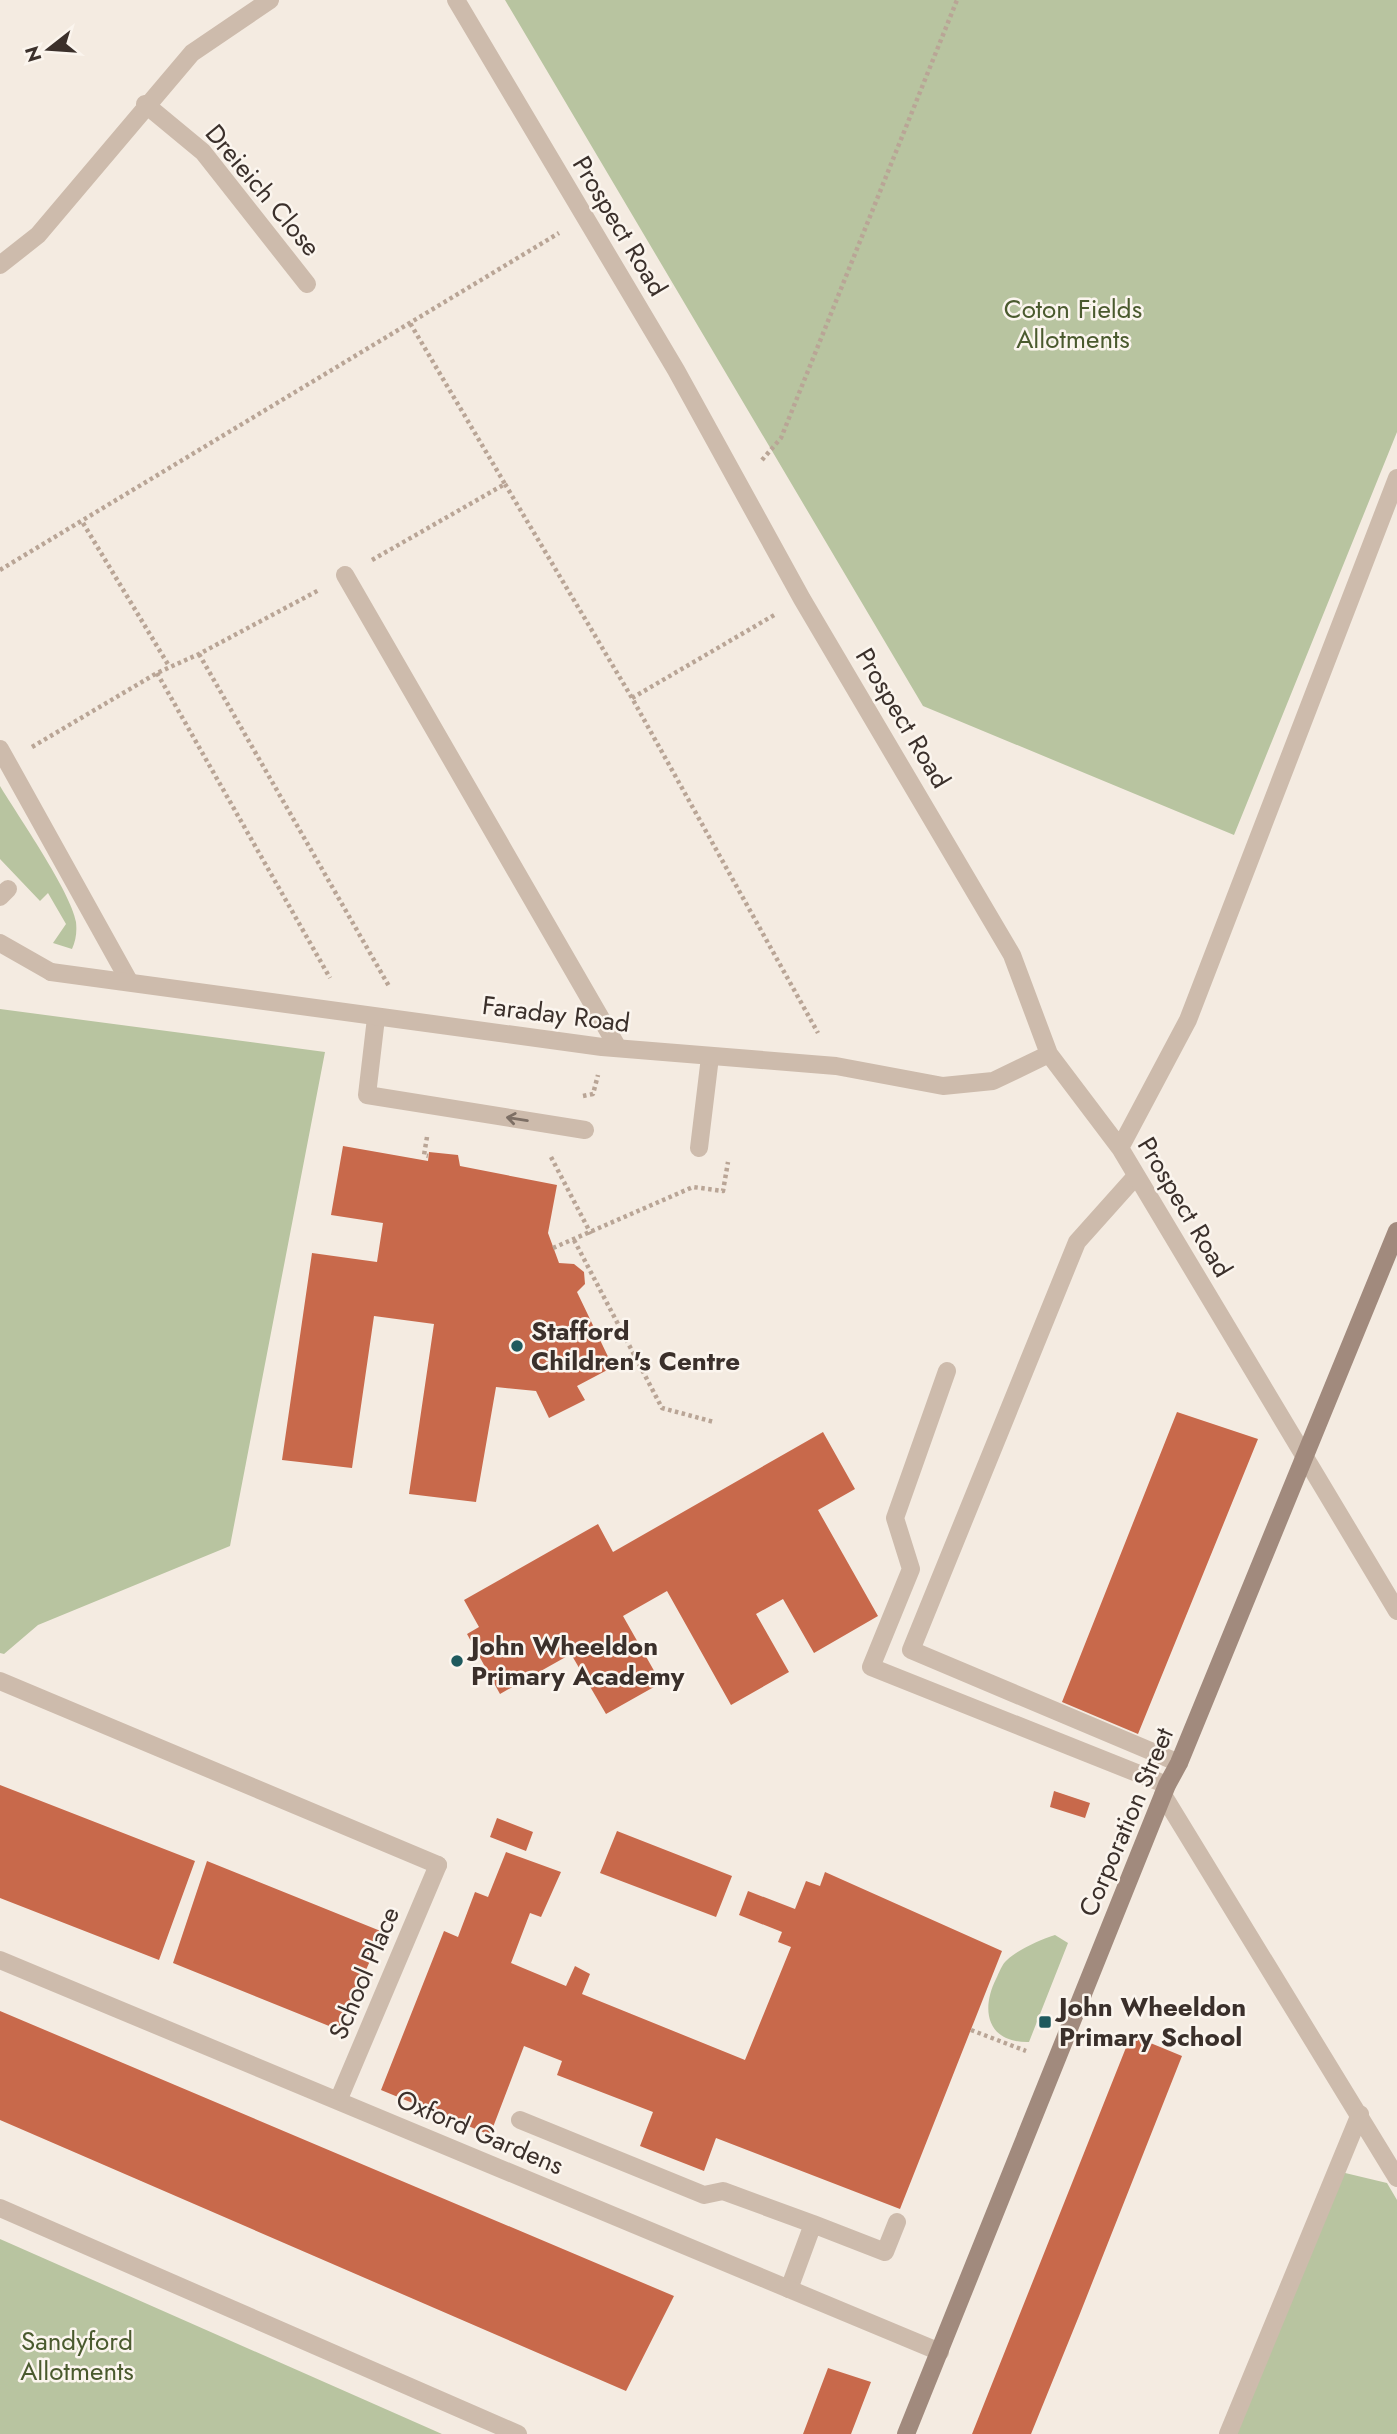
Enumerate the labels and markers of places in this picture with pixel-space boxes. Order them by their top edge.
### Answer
place label: Stafford Children's Centre [531,1312,740,1380]
marker: Stafford Children's Centre [509,1338,525,1354]
place label: John Wheeldon Primary Academy [466,1627,685,1695]
marker: John Wheeldon Primary Academy [449,1653,465,1669]
place label: John Wheeldon Primary School [1054,1988,1246,2056]
marker: John Wheeldon Primary School [1037,2014,1053,2030]

